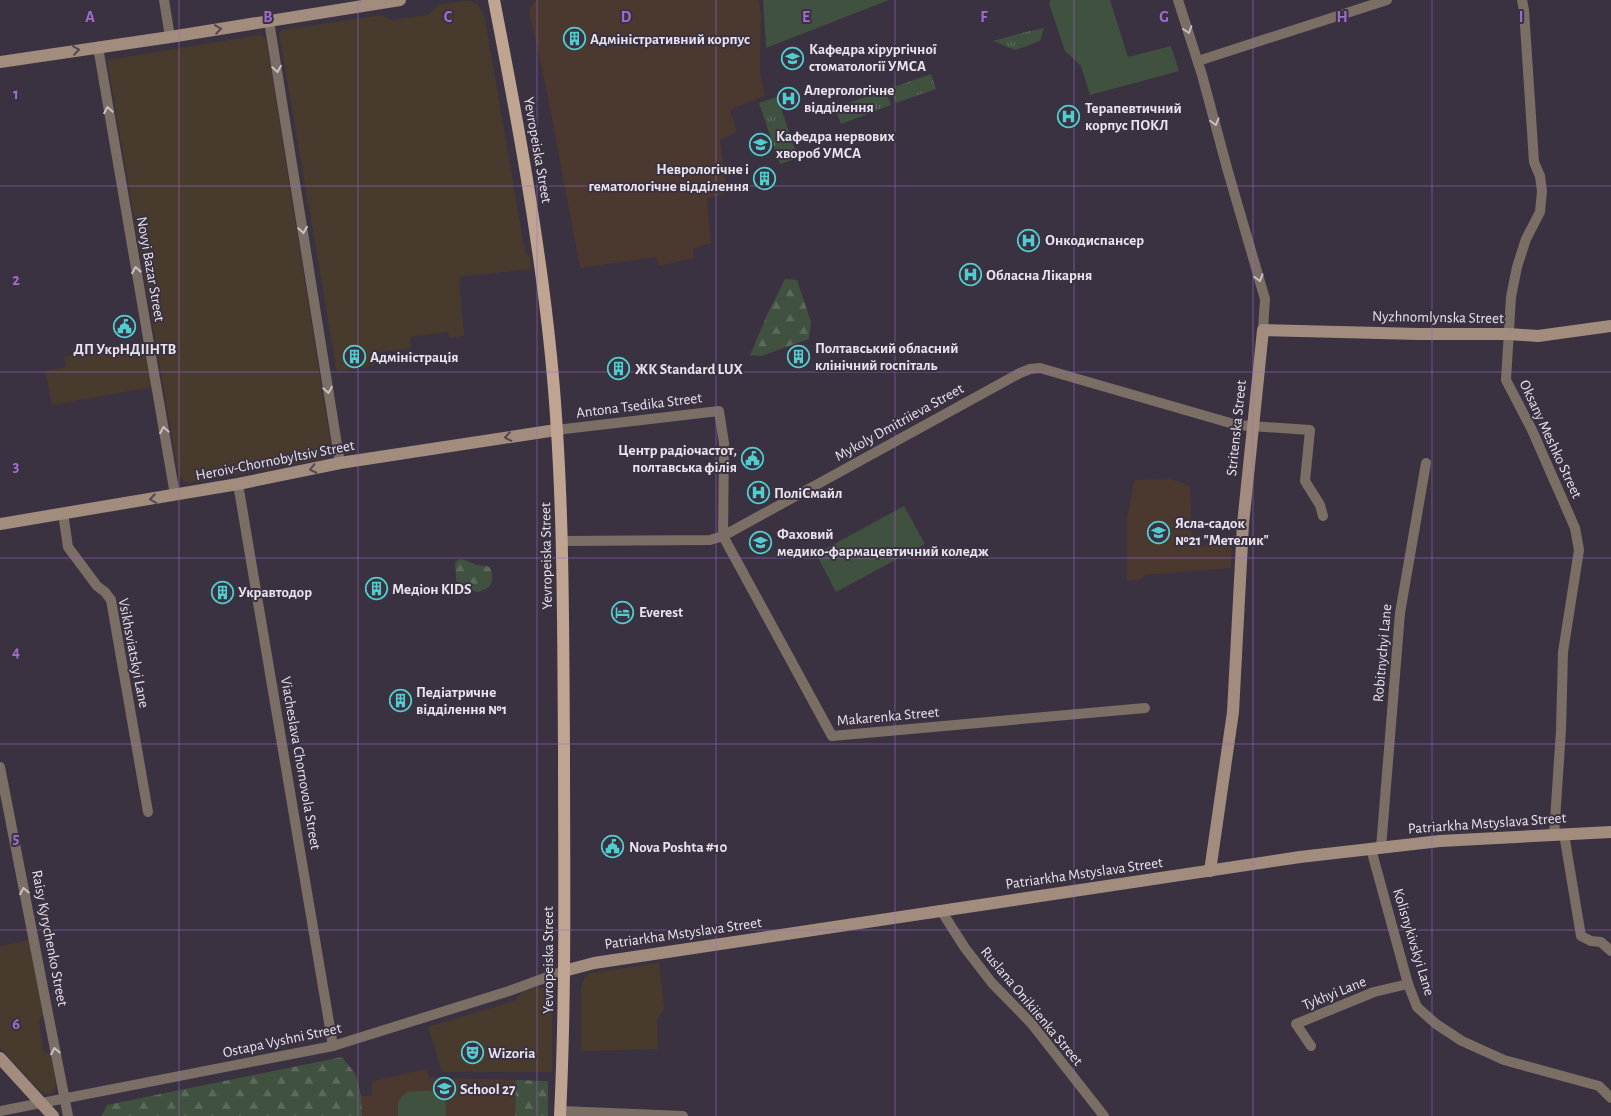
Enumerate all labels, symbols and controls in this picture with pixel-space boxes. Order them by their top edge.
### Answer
text: A [85,9,95,25]
text: B [263,9,273,25]
text: C [444,9,453,25]
text: D [621,9,632,25]
text: E [802,9,810,25]
text: F [980,9,988,25]
text: G [1159,9,1169,25]
text: H [1336,9,1348,25]
text: I [1519,9,1523,25]
one-way arrow [214,25,223,35]
one-way arrow [1182,26,1192,34]
building icon: Адміністративний корпус [562,27,586,51]
place label: Адміністративний корпус [590,32,750,47]
place label: Кафедра хірургічної стоматології УМСА [809,42,937,74]
one-way arrow [72,46,80,56]
school or university icon: Кафедра хірургічної стоматології УМСА [781,46,805,70]
one-way arrow [271,66,282,74]
place label: Алергологічне відділення [804,83,894,115]
text: 1 [13,86,19,102]
hospital icon: Алергологічне відділення [776,87,800,111]
street label: Yevropeiska Street [521,96,554,204]
place label: Терапевтичний корпус ПОКЛ [1085,101,1182,133]
one-way arrow [104,105,114,114]
hospital icon: Терапевтичний корпус ПОКЛ [1057,105,1081,129]
one-way arrow [1209,118,1219,126]
place label: Кафедра нервових хвороб УМСА [776,129,895,161]
school or university icon: Кафедра нервових хвороб УМСА [748,133,772,157]
place label: Неврологічне і гематологічне відділення [588,162,749,194]
building icon: Неврологічне і гематологічне відділення [753,166,777,190]
street label: Novyi Bazar Street [134,215,167,323]
one-way arrow [297,225,307,234]
hospital icon: Онкодиспансер [1017,228,1041,252]
place label: Онкодиспансер [1045,233,1144,248]
hospital icon: Обласна Лікарня [958,263,982,287]
one-way arrow [132,266,142,274]
place label: Обласна Лікарня [986,268,1092,283]
text: 2 [12,272,20,288]
one-way arrow [1254,274,1264,282]
street label: Nyzhnomlynska Street [1372,309,1504,326]
public building icon: ДП УкрНДІІНТВ [113,314,137,338]
place label: Полтавський обласний клінічний госпіталь [815,341,958,373]
place label: ДП УкрНДІІНТВ [74,342,176,357]
building icon: Адміністрація [342,345,366,369]
building icon: Полтавський обласний клінічний госпіталь [787,345,811,369]
place label: Адміністрація [370,350,459,365]
building icon: ЖК Standard LUX [607,357,631,381]
place label: ЖК Standard LUX [635,362,744,377]
street label: Oksany Meshko Street [1517,378,1585,501]
street label: Stritenska Street [1224,379,1249,477]
street label: Mykoly Dmitriieva Street [832,381,966,464]
one-way arrow [323,386,333,395]
street label: Antona Tsedika Street [575,390,703,421]
one-way arrow [160,426,170,434]
one-way arrow [504,431,512,442]
street label: Heroiv-Chornobyltsiv Street [194,438,356,483]
place label: Центр радіочастот, полтавська філія [618,443,737,475]
public building icon: Центр радіочастот, полтавська філія [741,447,765,471]
text: 3 [13,458,20,474]
one-way arrow [309,463,318,474]
hospital icon: ПоліСмайл [746,481,770,505]
place label: ПоліСмайл [774,486,843,501]
one-way arrow [149,493,158,503]
street label: Yevropeiska Street [538,502,555,610]
place label: Ясла-садок №21 "Метелик" [1175,516,1269,548]
school or university icon: Ясла-садок №21 "Метелик" [1147,520,1171,544]
place label: Фаховий медико-фармацевтичний коледж [777,527,989,559]
school or university icon: Фаховий медико-фармацевтичний коледж [749,531,773,555]
building icon: Медіон KIDS [364,577,388,601]
building icon: Укравтодор [210,580,234,604]
place label: Медіон KIDS [392,582,471,597]
place label: Укравтодор [238,585,312,600]
street label: Vsikhsviatskyi Lane [116,597,152,709]
hotel icon: Everest [611,600,635,624]
street label: Robitnychyi Lane [1371,603,1394,703]
place label: Everest [639,605,683,620]
text: 4 [12,644,20,660]
street label: Viacheslava Chornovola Street [278,675,323,851]
place label: Педіатричне відділення №1 [416,685,507,717]
building icon: Педіатричне відділення №1 [388,689,412,713]
street label: Makarenka Street [836,705,940,728]
street label: Patriarkha Mstyslava Street [1407,810,1567,837]
text: 5 [13,830,20,846]
public building icon: Nova Poshta #10 [601,835,625,859]
place label: Nova Poshta #10 [629,840,727,855]
street label: Patriarkha Mstyslava Street [1004,855,1164,892]
street label: Raisy Kyrychenko Street [29,869,70,1008]
one-way arrow [19,887,30,896]
street label: Kolisnykivskyi Lane [1390,887,1437,998]
street label: Yevropeiska Street [541,906,556,1014]
street label: Patriarkha Mstyslava Street [603,915,763,952]
street label: Ruslana Onikiienka Street [978,944,1086,1069]
street label: Tykhyi Lane [1300,974,1368,1013]
text: 6 [12,1016,20,1032]
street label: Ostapa Vyshni Street [222,1021,343,1060]
theatre icon: Wizoria [460,1041,484,1065]
one-way arrow [50,1046,60,1055]
place label: Wizoria [488,1046,535,1061]
school or university icon: School 27 [432,1077,456,1101]
place label: School 27 [460,1082,516,1097]

